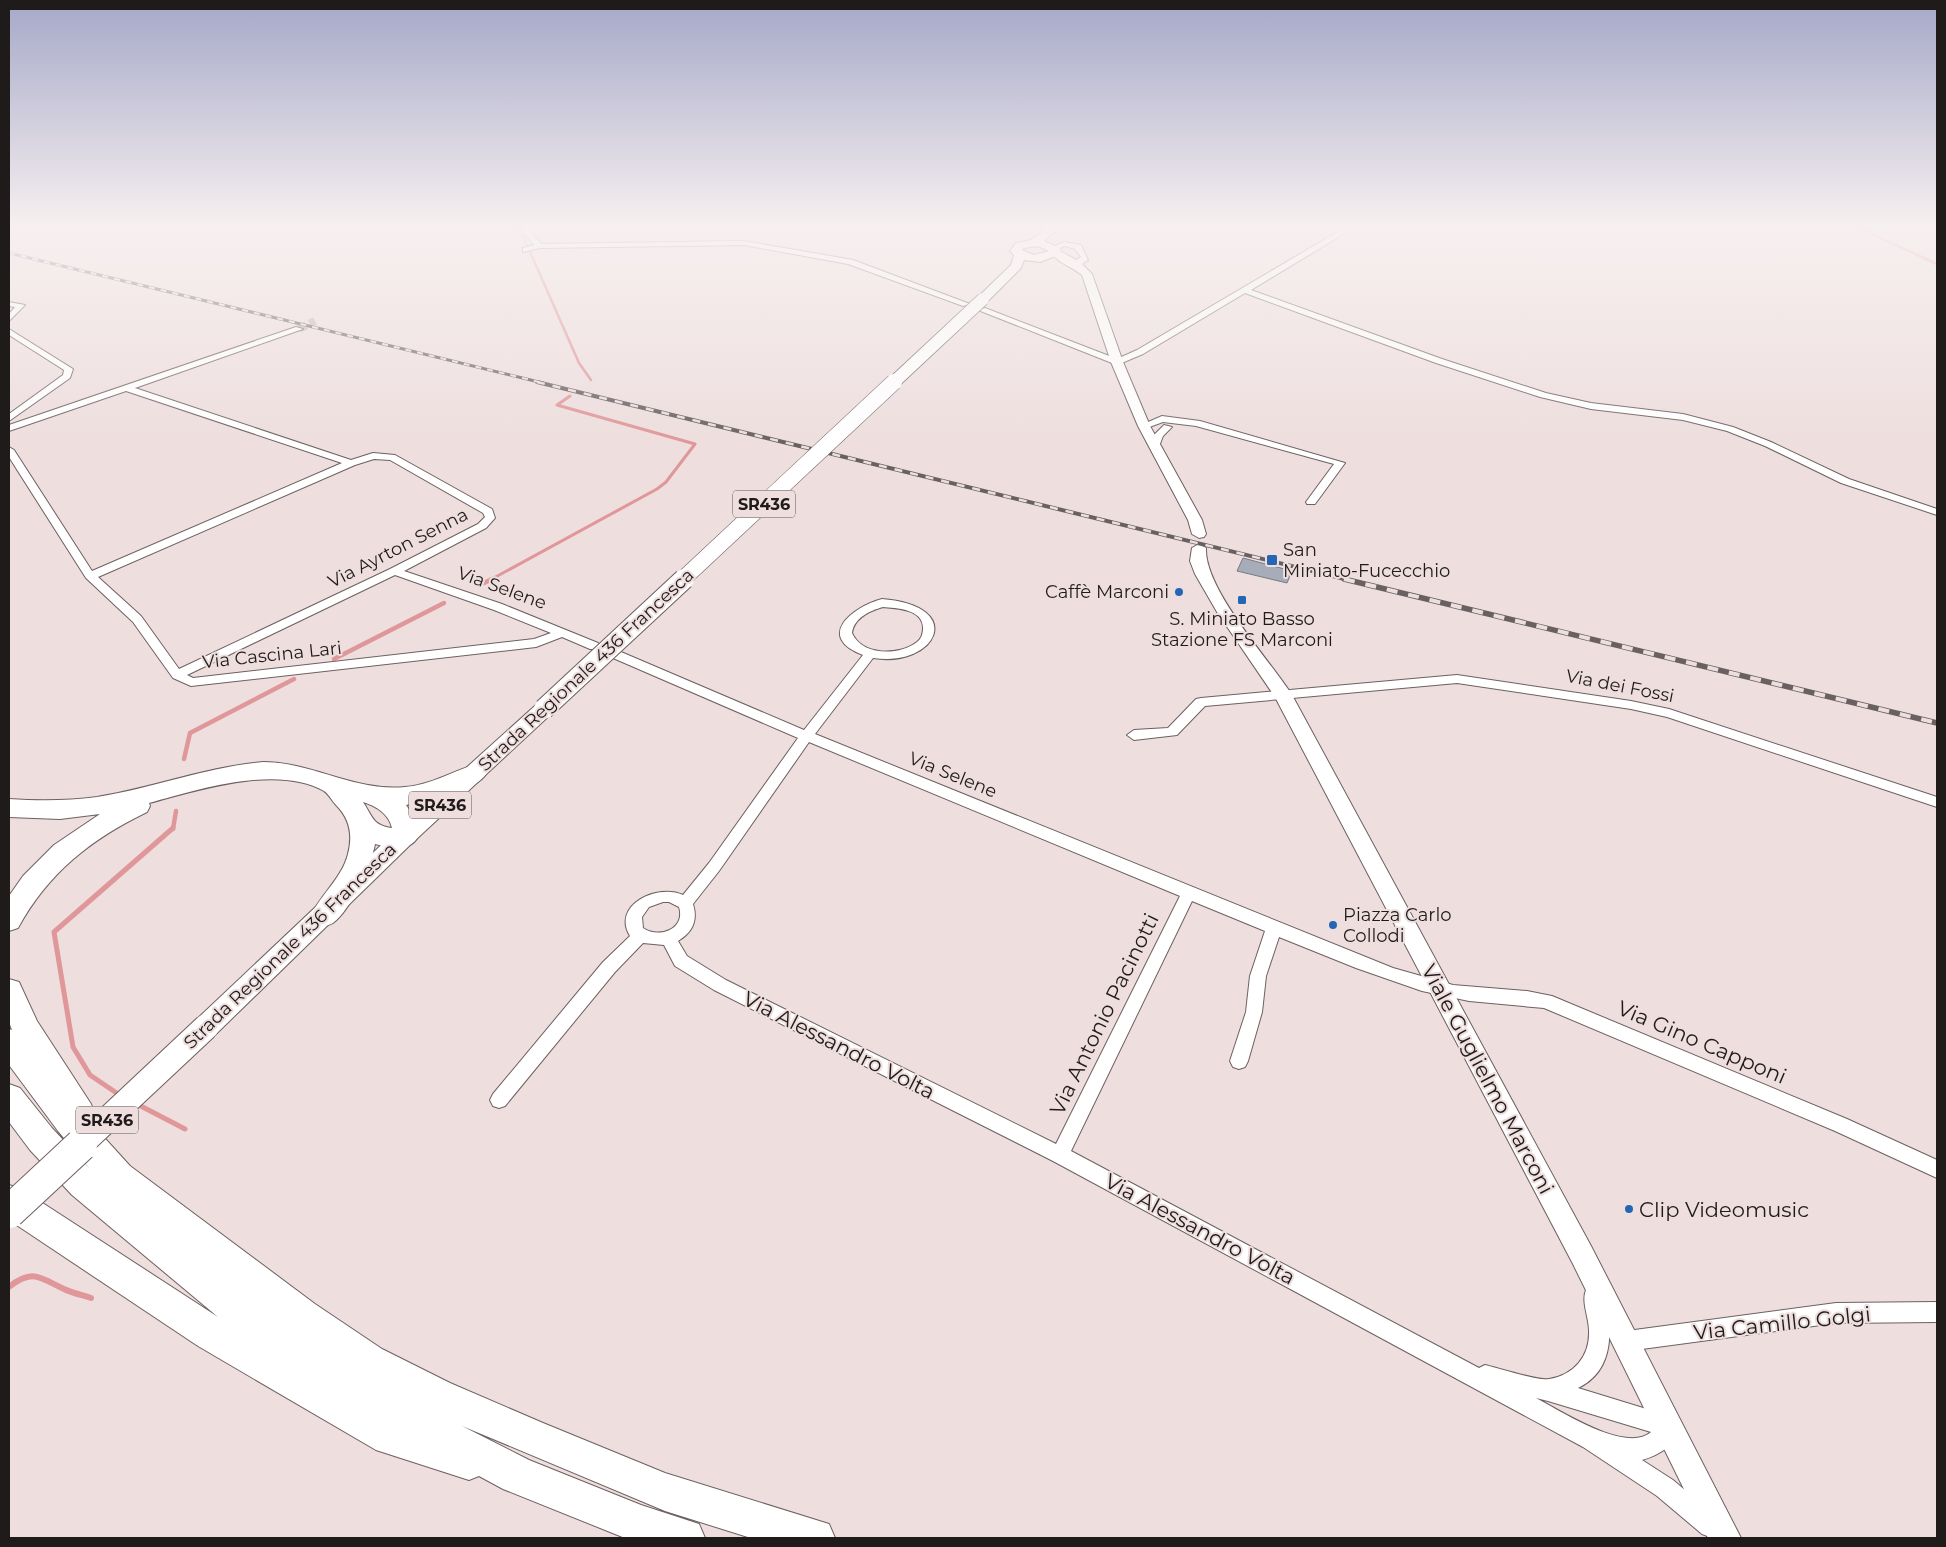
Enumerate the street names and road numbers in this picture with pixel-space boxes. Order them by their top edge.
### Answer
road number: SR436 [733,490,795,518]
street label: Via Ayrton Senna [324,503,472,593]
street label: Via Selene [454,562,550,614]
street label: Strada Regionale 436 Francesca [474,564,698,776]
street label: Via Cascina Lari [201,637,343,673]
street label: Via dei Fossi [1564,665,1676,707]
street label: Via Selene [906,747,1000,803]
road number: SR436 [409,792,471,818]
street label: Strada Regionale 436 Francesca [179,838,401,1054]
street label: Via Antonio Pacinotti [1044,909,1164,1119]
street label: Viale Guglielmo Marconi [1417,960,1559,1198]
street label: Via Alessandro Volta [739,986,939,1104]
street label: Via Gino Capponi [1614,995,1790,1089]
road number: SR436 [76,1106,138,1134]
street label: Via Alessandro Volta [1101,1168,1299,1290]
street label: Via Camillo Golgi [1692,1301,1872,1345]

